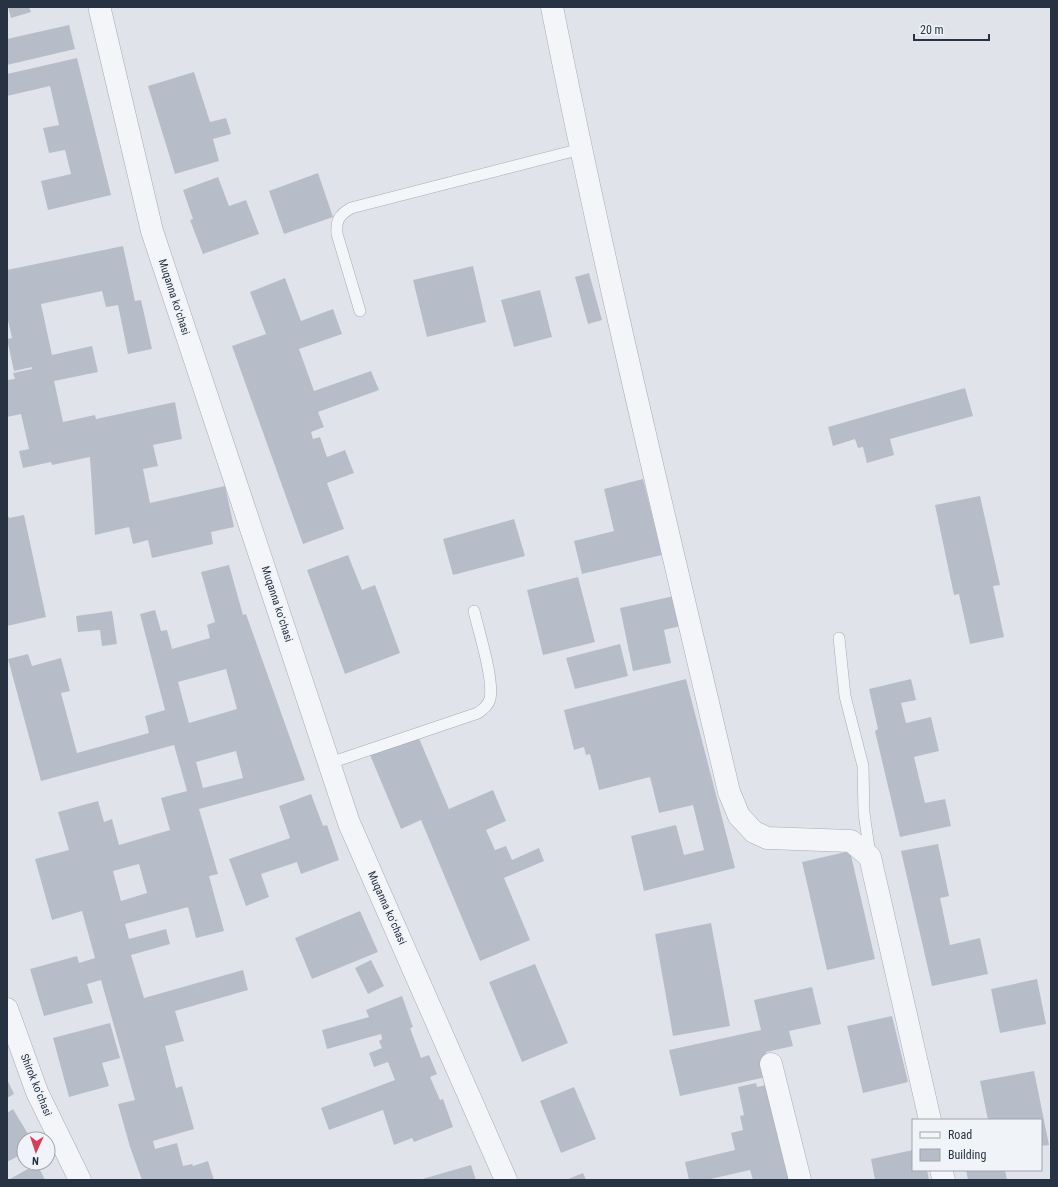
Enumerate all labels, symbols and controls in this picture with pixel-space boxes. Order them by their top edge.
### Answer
scale bar [914,16,989,42]
text: 20 m [920,23,944,37]
street label: Muqanna koʻchasi [156,257,192,337]
street label: Muqanna koʻchasi [259,564,295,644]
street label: Muqanna koʻchasi [365,869,409,947]
street label: Shirok koʻchasi [18,1052,54,1118]
legend [912,1119,1042,1171]
text: Road [948,1128,972,1142]
north arrow [16,1131,56,1171]
text: Building [948,1148,986,1162]
text: N [32,1154,39,1167]

